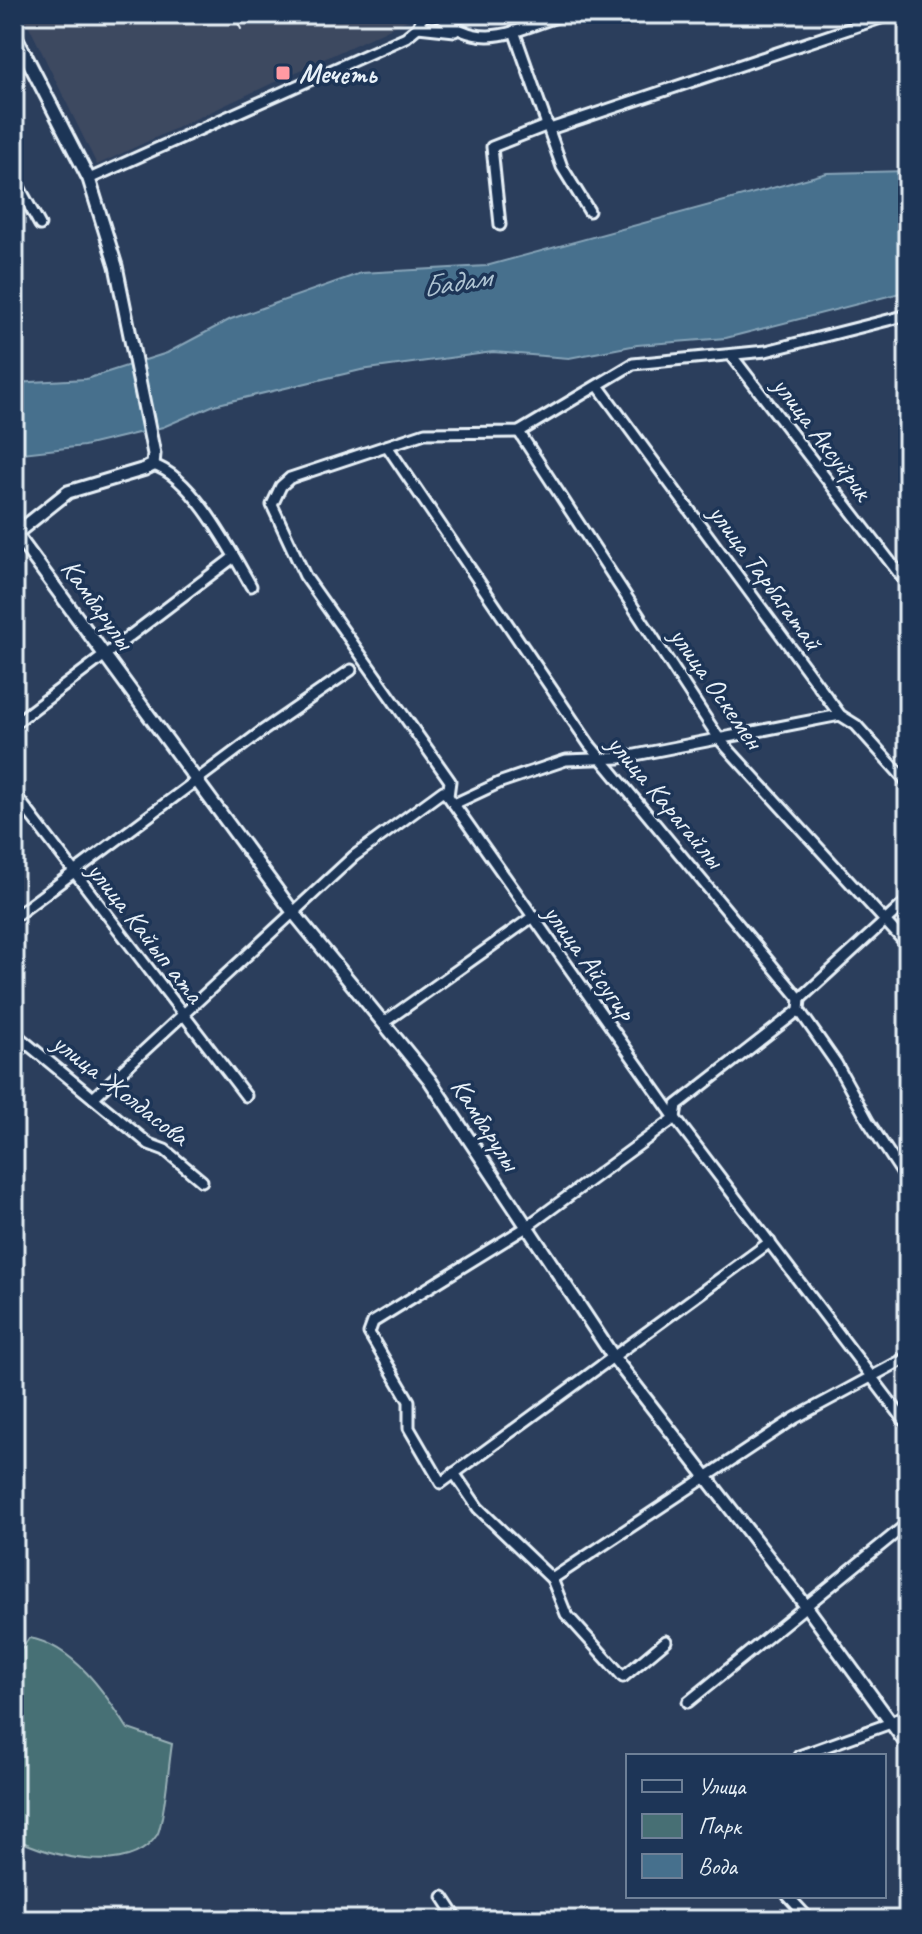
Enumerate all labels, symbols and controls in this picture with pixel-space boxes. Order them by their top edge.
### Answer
place label: Мечеть [299,56,379,91]
marker: Мечеть [274,64,292,82]
water label: Бадам [419,257,497,306]
street label: улица Аксуйрик [764,368,882,509]
street label: улица Тарбагатай [700,495,832,658]
street label: Камбарулы [53,552,144,658]
street label: улица Оскемен [661,618,773,758]
street label: улица Карагайлы [599,725,734,877]
street label: улица Кайып ата [79,853,213,1011]
street label: улица Айсугир [535,895,645,1029]
street label: улица Жолдасова [44,1024,198,1154]
street label: Камбарулы [443,1071,530,1179]
legend [626,1754,886,1898]
text: Улица [698,1771,747,1801]
text: Парк [698,1811,743,1841]
text: Вода [698,1851,738,1881]

